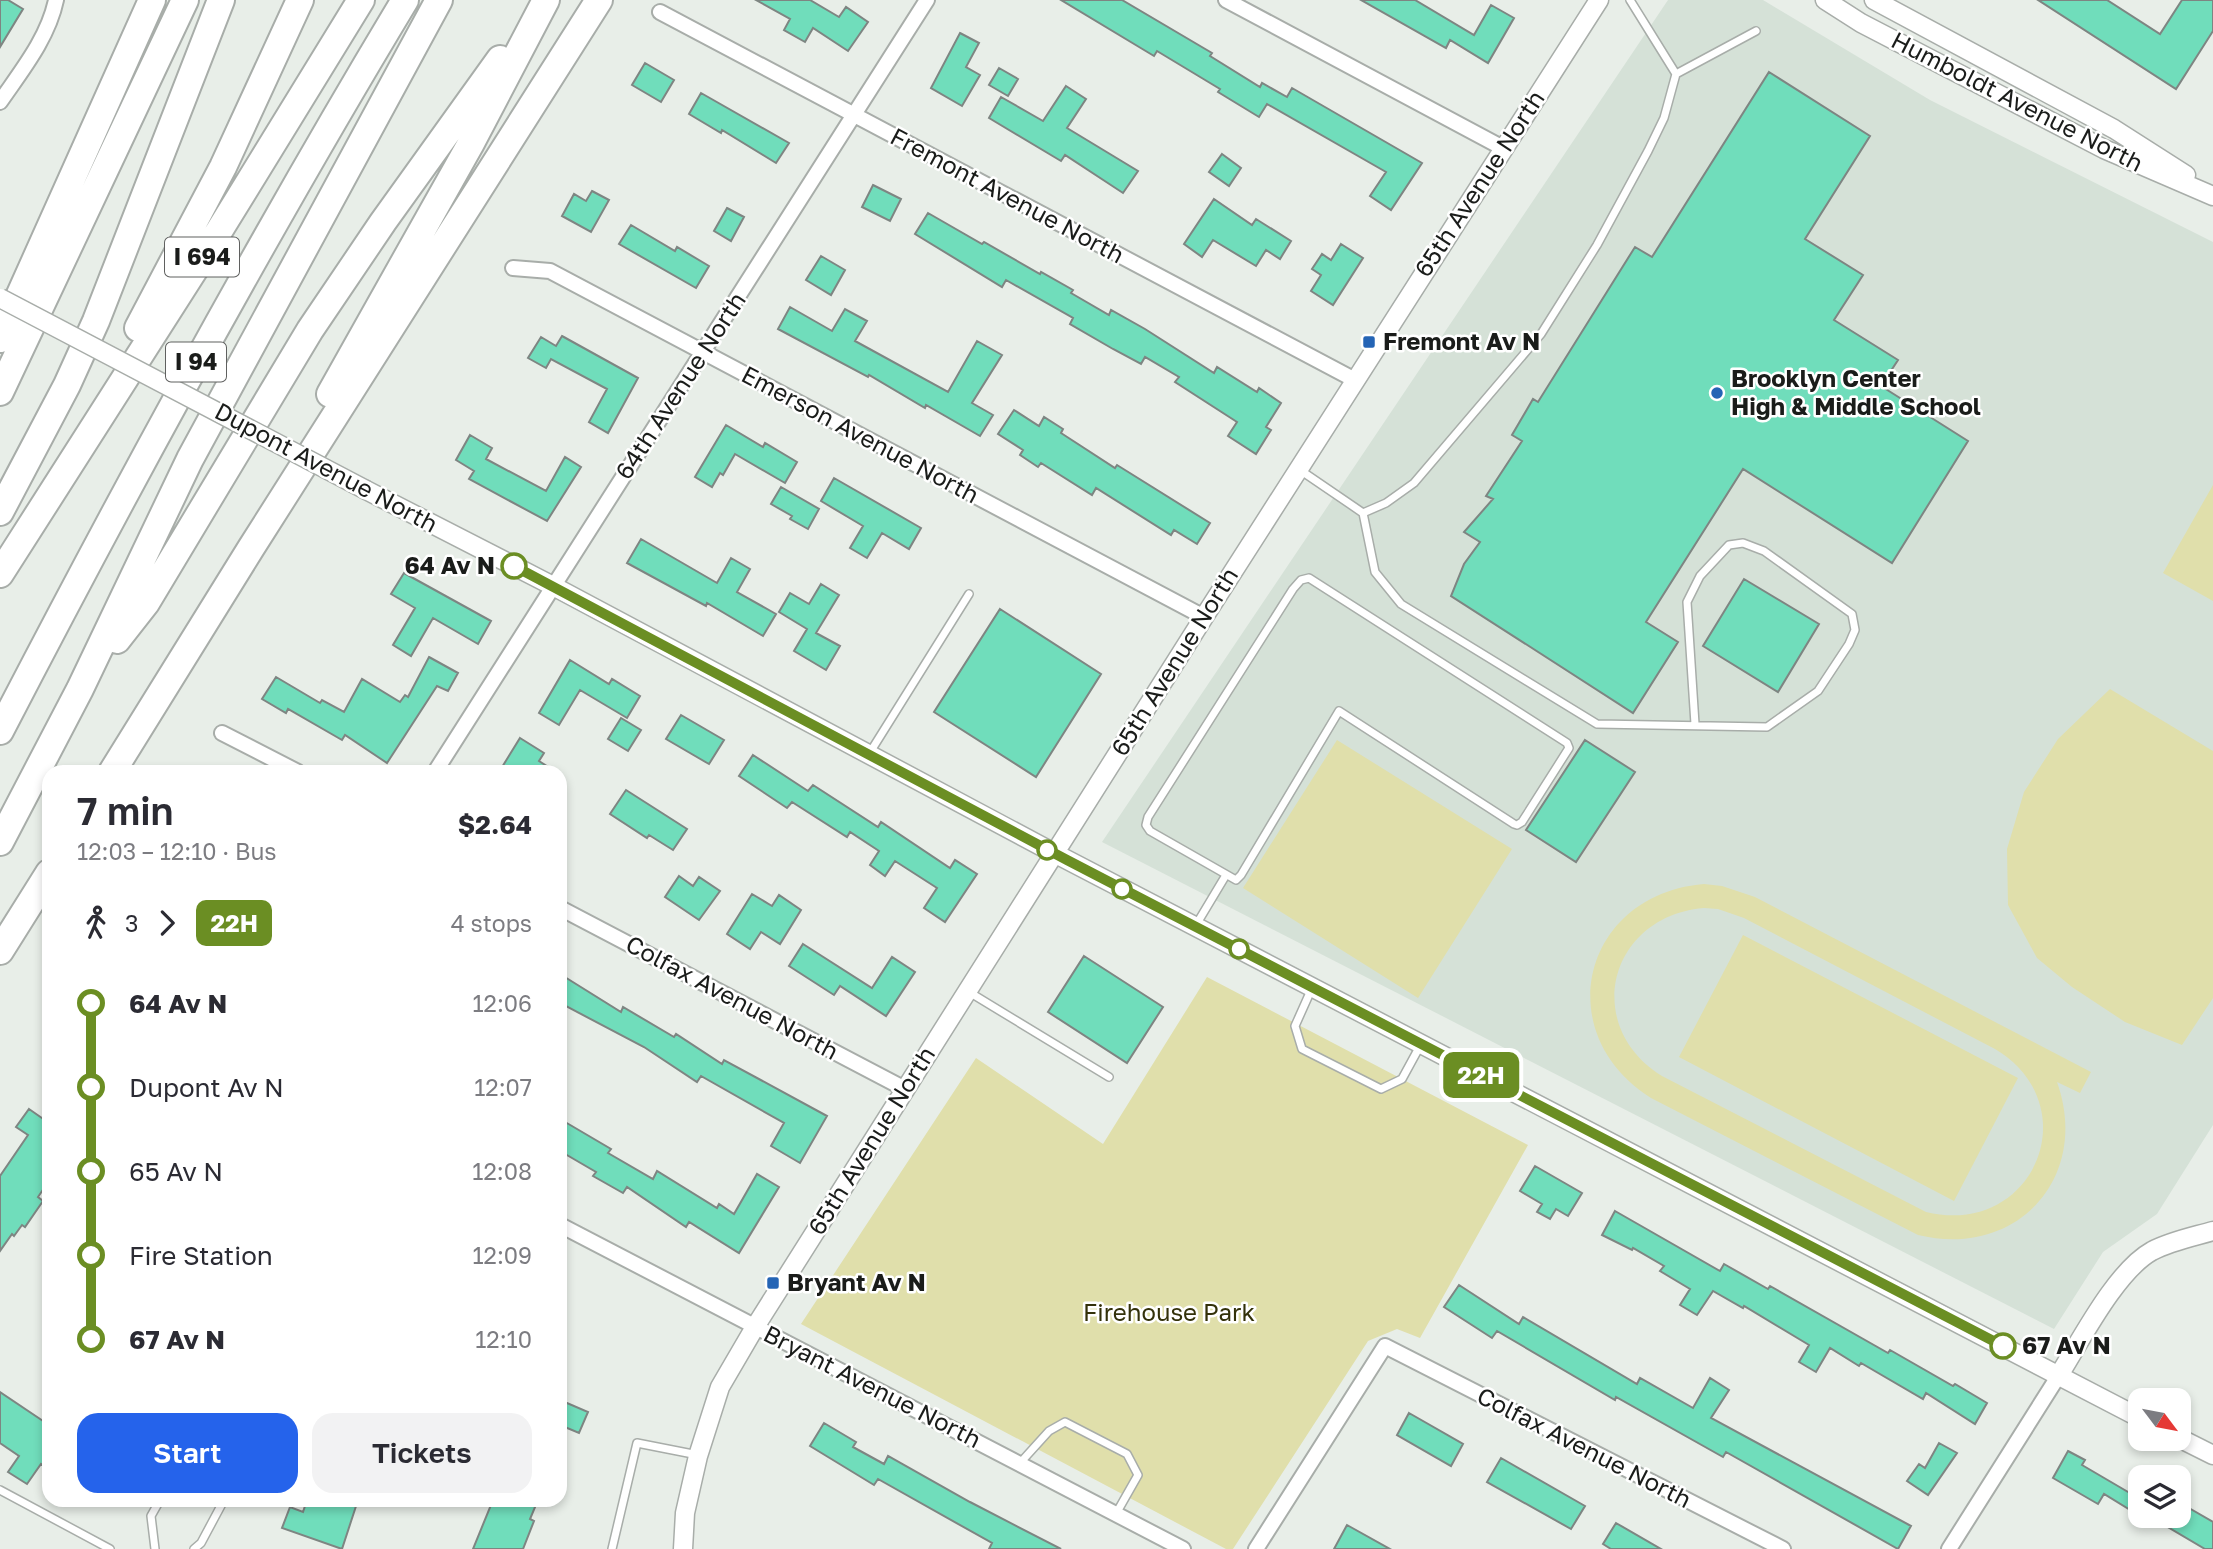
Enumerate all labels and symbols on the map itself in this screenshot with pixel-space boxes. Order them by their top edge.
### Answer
street label: Humboldt Avenue North [1887,25,2148,177]
street label: 65th Avenue North [1408,85,1550,282]
street label: Fremont Avenue North [886,121,1130,269]
road number: I 694 [165,238,239,276]
street label: 64th Avenue North [608,286,751,484]
place label: Fremont Av N [1383,326,1540,355]
marker: Fremont Av N [1361,334,1377,350]
road number: I 94 [166,342,226,382]
street label: Emerson Avenue North [737,359,984,509]
place label: Brooklyn Center High & Middle School [1731,363,1981,420]
marker: Brooklyn Center High & Middle School [1709,385,1725,401]
street label: Dupont Avenue North [210,396,443,538]
place label: 64 Av N [404,550,495,579]
marker: 64 Av N [501,553,527,579]
street label: 65th Avenue North [1104,562,1243,761]
unlabelled marker [1037,840,1057,860]
unlabelled marker [1112,879,1132,899]
street label: Colfax Avenue North [621,928,844,1065]
unlabelled marker [1229,939,1249,959]
street label: 65th Avenue North [801,1041,940,1240]
line badge: 22H [1441,1052,1521,1098]
place label: Bryant Av N [787,1267,926,1296]
marker: Bryant Av N [765,1275,781,1291]
park label: Firehouse Park [1083,1297,1255,1326]
street label: Bryant Avenue North [759,1318,986,1453]
place label: 67 Av N [2022,1330,2111,1359]
marker: 67 Av N [1990,1333,2016,1359]
street label: Colfax Avenue North [1473,1380,1697,1513]
north arrow [2128,1388,2191,1451]

